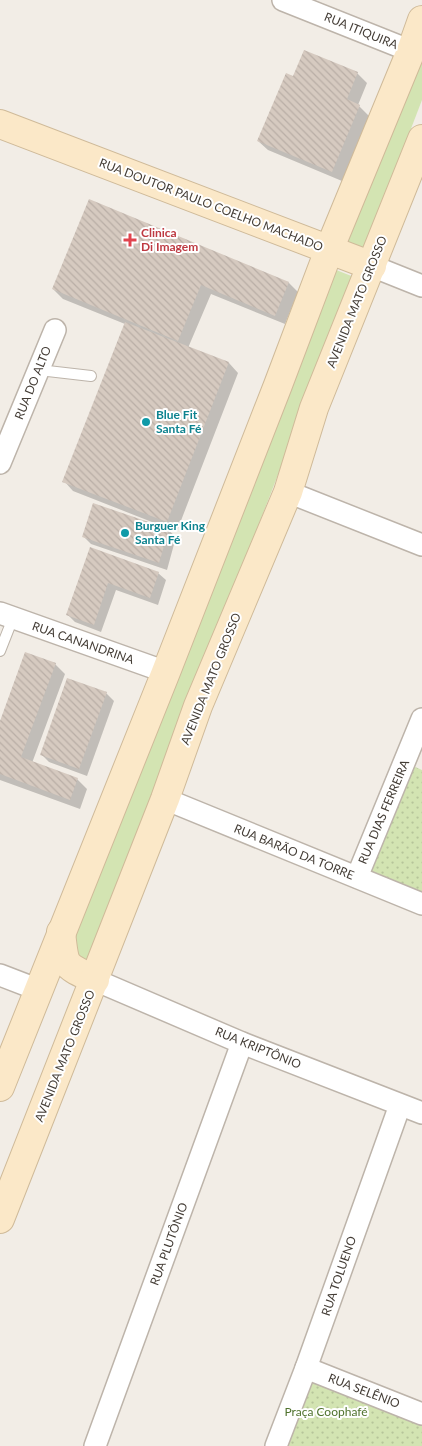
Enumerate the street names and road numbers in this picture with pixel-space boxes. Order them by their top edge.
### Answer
street label: RUA ITIQUIRA [322,9,401,52]
street label: RUA DOUTOR PAULO COELHO MACHADO [97,155,326,254]
street label: AVENIDA MATO GROSSO [323,233,390,370]
street label: RUA DO ALTO [11,344,54,422]
street label: AVENIDA MATO GROSSO [177,610,244,747]
street label: RUA CANANDRINA [30,618,137,667]
street label: RUA DIAS FERREIRA [355,757,413,866]
street label: RUA BARÃO DA TORRE [232,821,357,883]
street label: AVENIDA MATO GROSSO [31,987,98,1124]
street label: RUA KRIPTÔNIO [213,1023,304,1072]
street label: RUA PLUTÔNIO [147,1200,191,1287]
street label: RUA TOLUENO [318,1234,359,1318]
street label: RUA SELÊNIO [326,1370,402,1411]

